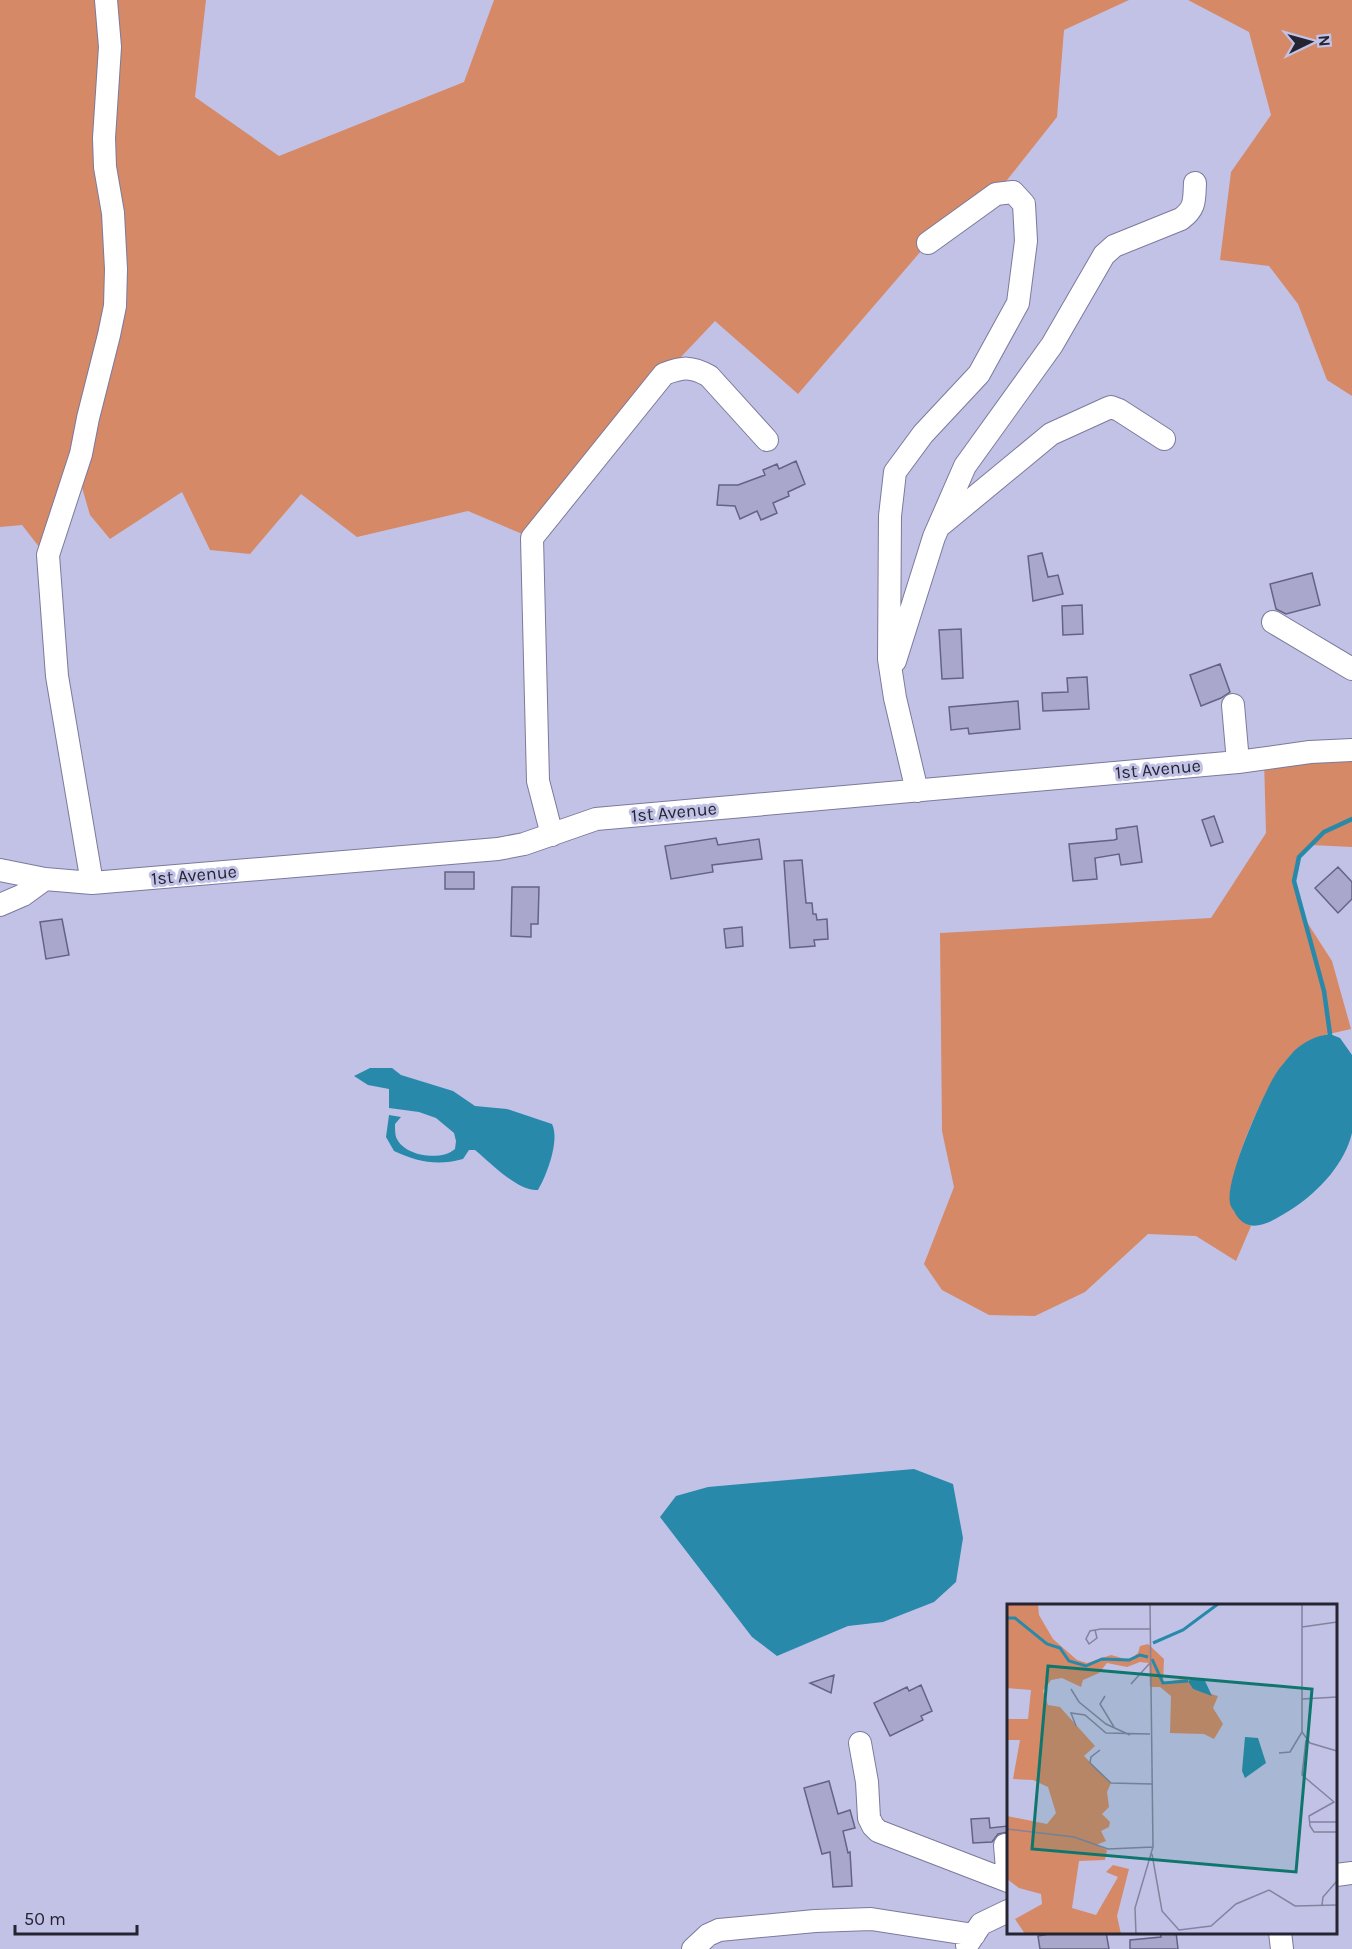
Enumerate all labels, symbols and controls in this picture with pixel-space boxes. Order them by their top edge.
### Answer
north arrow [1280,12,1340,72]
text: N [1314,34,1334,47]
street label: 1st Avenue [1114,754,1202,784]
street label: 1st Avenue [630,797,718,827]
street label: 1st Avenue [150,860,238,890]
inset map [1007,1604,1337,1934]
scale bar [15,1898,136,1936]
text: 50 m [24,1908,66,1930]

